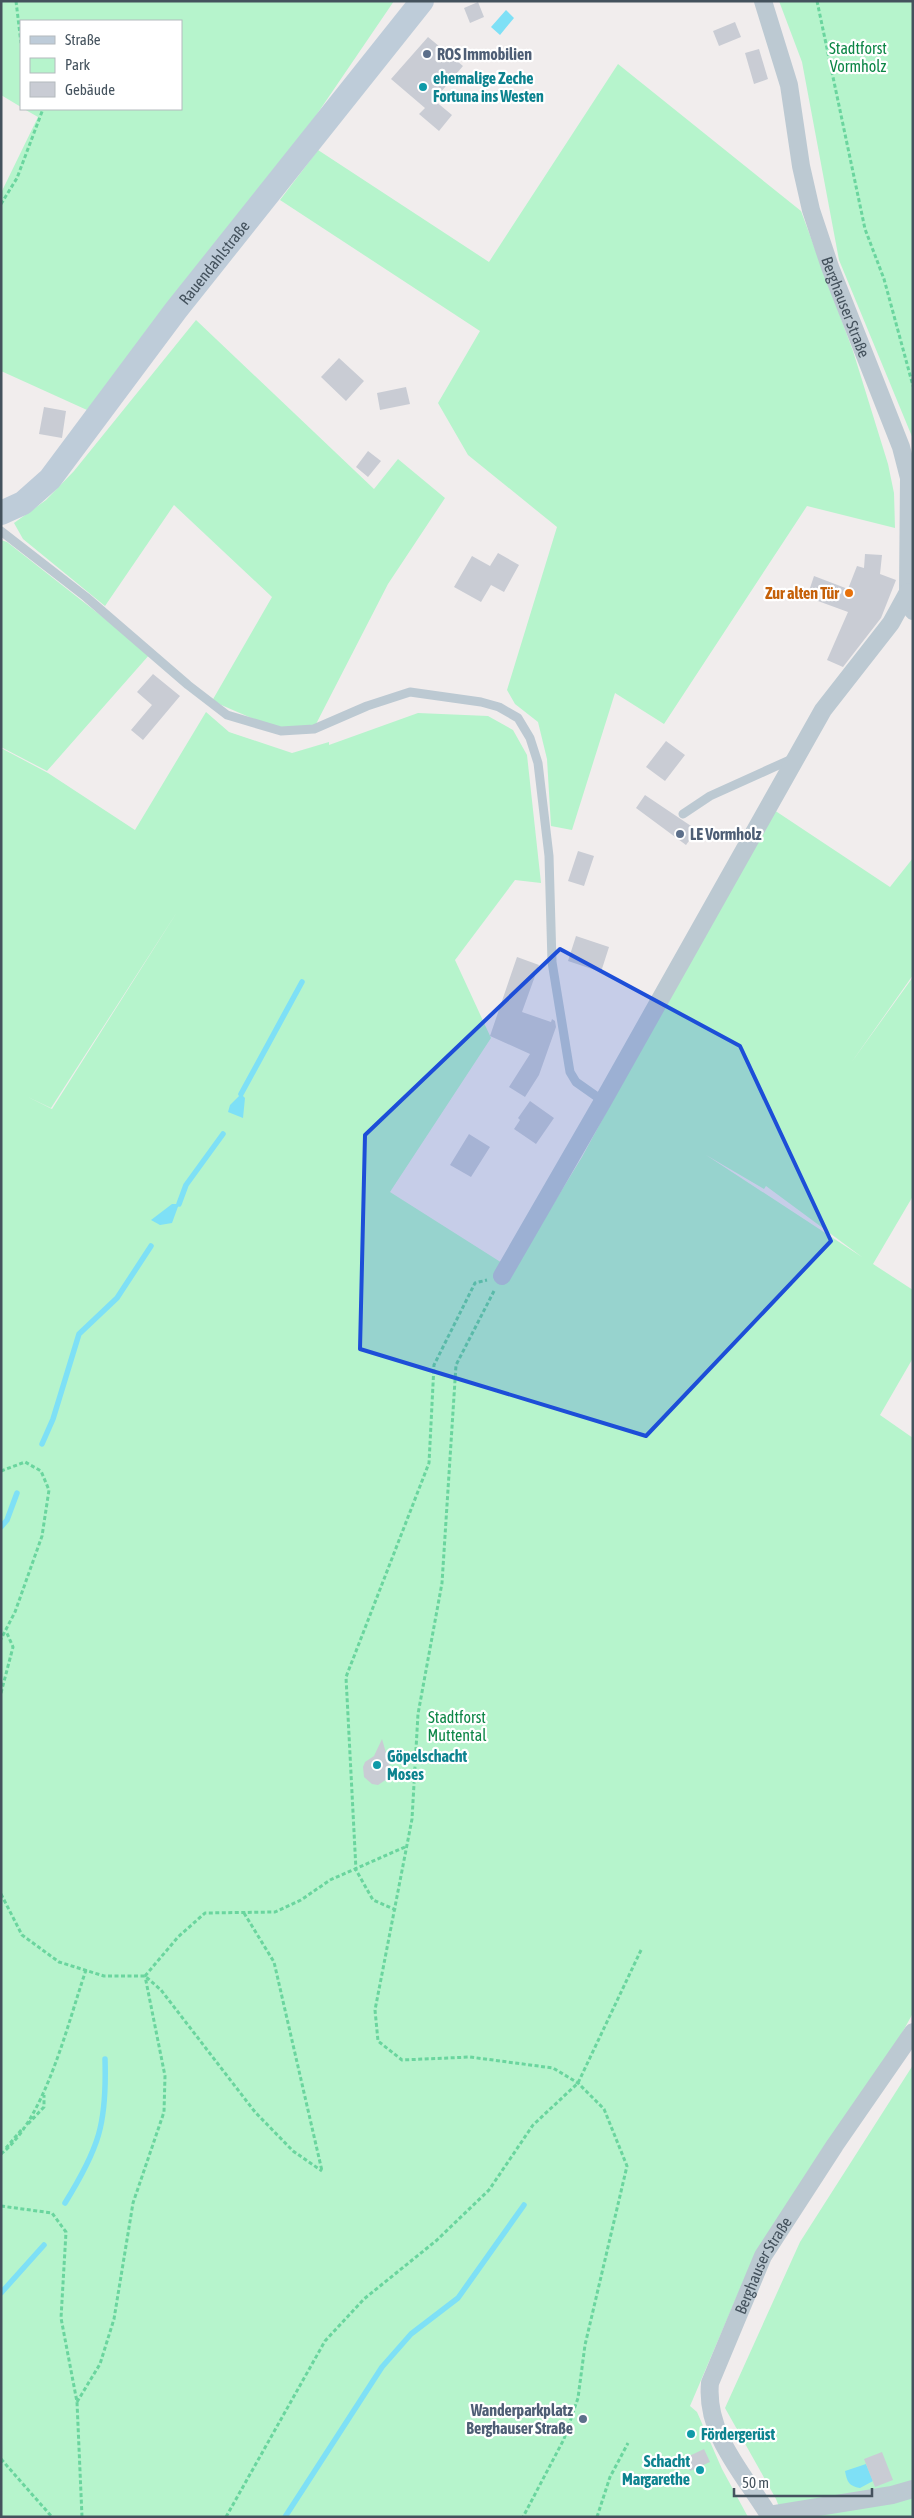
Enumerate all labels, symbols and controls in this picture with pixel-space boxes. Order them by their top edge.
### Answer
legend [20,20,182,110]
text: Straße [65,31,101,48]
park label: Stadtforst Vormholz [829,39,887,75]
place label: ROS Immobilien [437,45,532,63]
marker: ROS Immobilien [421,48,433,60]
text: Park [65,56,90,73]
place label: ehemalige Zeche Fortuna ins Westen [433,69,544,105]
text: Gebäude [65,81,115,98]
marker: ehemalige Zeche Fortuna ins Westen [417,81,429,93]
street label: Rauendahlstraße [175,217,253,308]
street label: Berghauser Straße [818,254,874,360]
place label: Zur alten Tür [765,584,839,602]
marker: Zur alten Tür [843,587,855,599]
place label: LE Vormholz [690,825,762,843]
marker: LE Vormholz [674,828,686,840]
park label: Stadtforst Muttental [428,1708,487,1744]
place label: Göpelschacht Moses [387,1747,468,1783]
marker: Göpelschacht Moses [371,1759,383,1771]
street label: Berghauser Straße [731,2213,795,2317]
place label: Wanderparkplatz Berghauser Straße [466,2401,573,2437]
marker: Wanderparkplatz Berghauser Straße [577,2413,589,2425]
place label: Fördergerüst [701,2425,775,2443]
marker: Fördergerüst [685,2428,697,2440]
place label: Schacht Margarethe [622,2452,690,2488]
marker: Schacht Margarethe [694,2464,706,2476]
scale bar [734,2466,872,2498]
text: 50 m [742,2474,769,2491]

